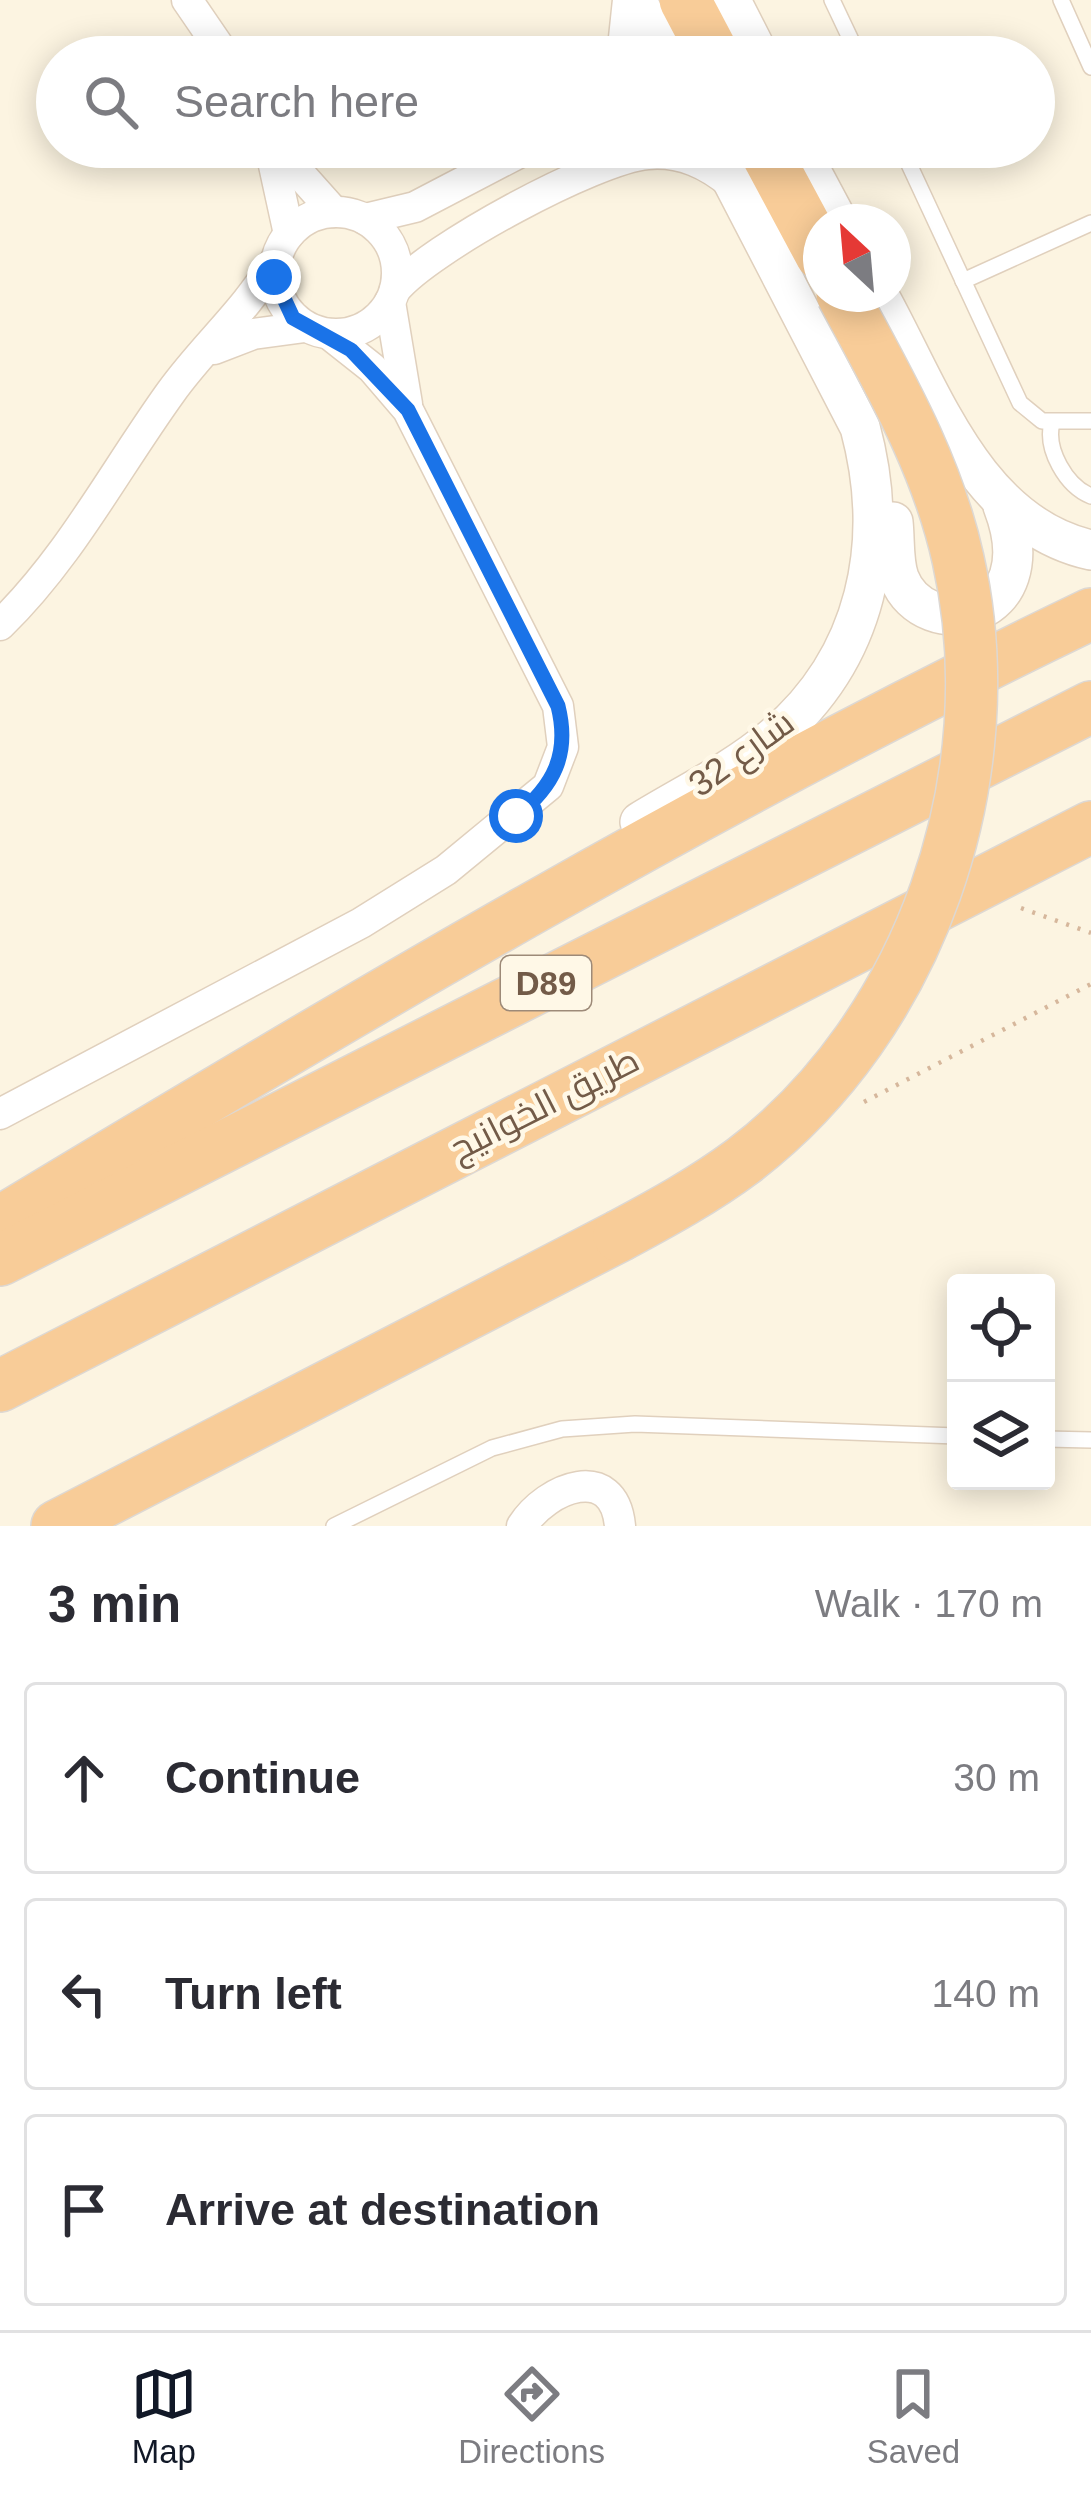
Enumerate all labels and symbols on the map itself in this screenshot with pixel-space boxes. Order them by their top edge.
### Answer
north arrow [803,204,911,312]
route end [247,250,301,304]
street label: شارع 32 [680,701,804,808]
route start [489,789,543,843]
road number: D89 [501,956,591,1010]
street label: طريق الخوانيج [443,1039,647,1173]

